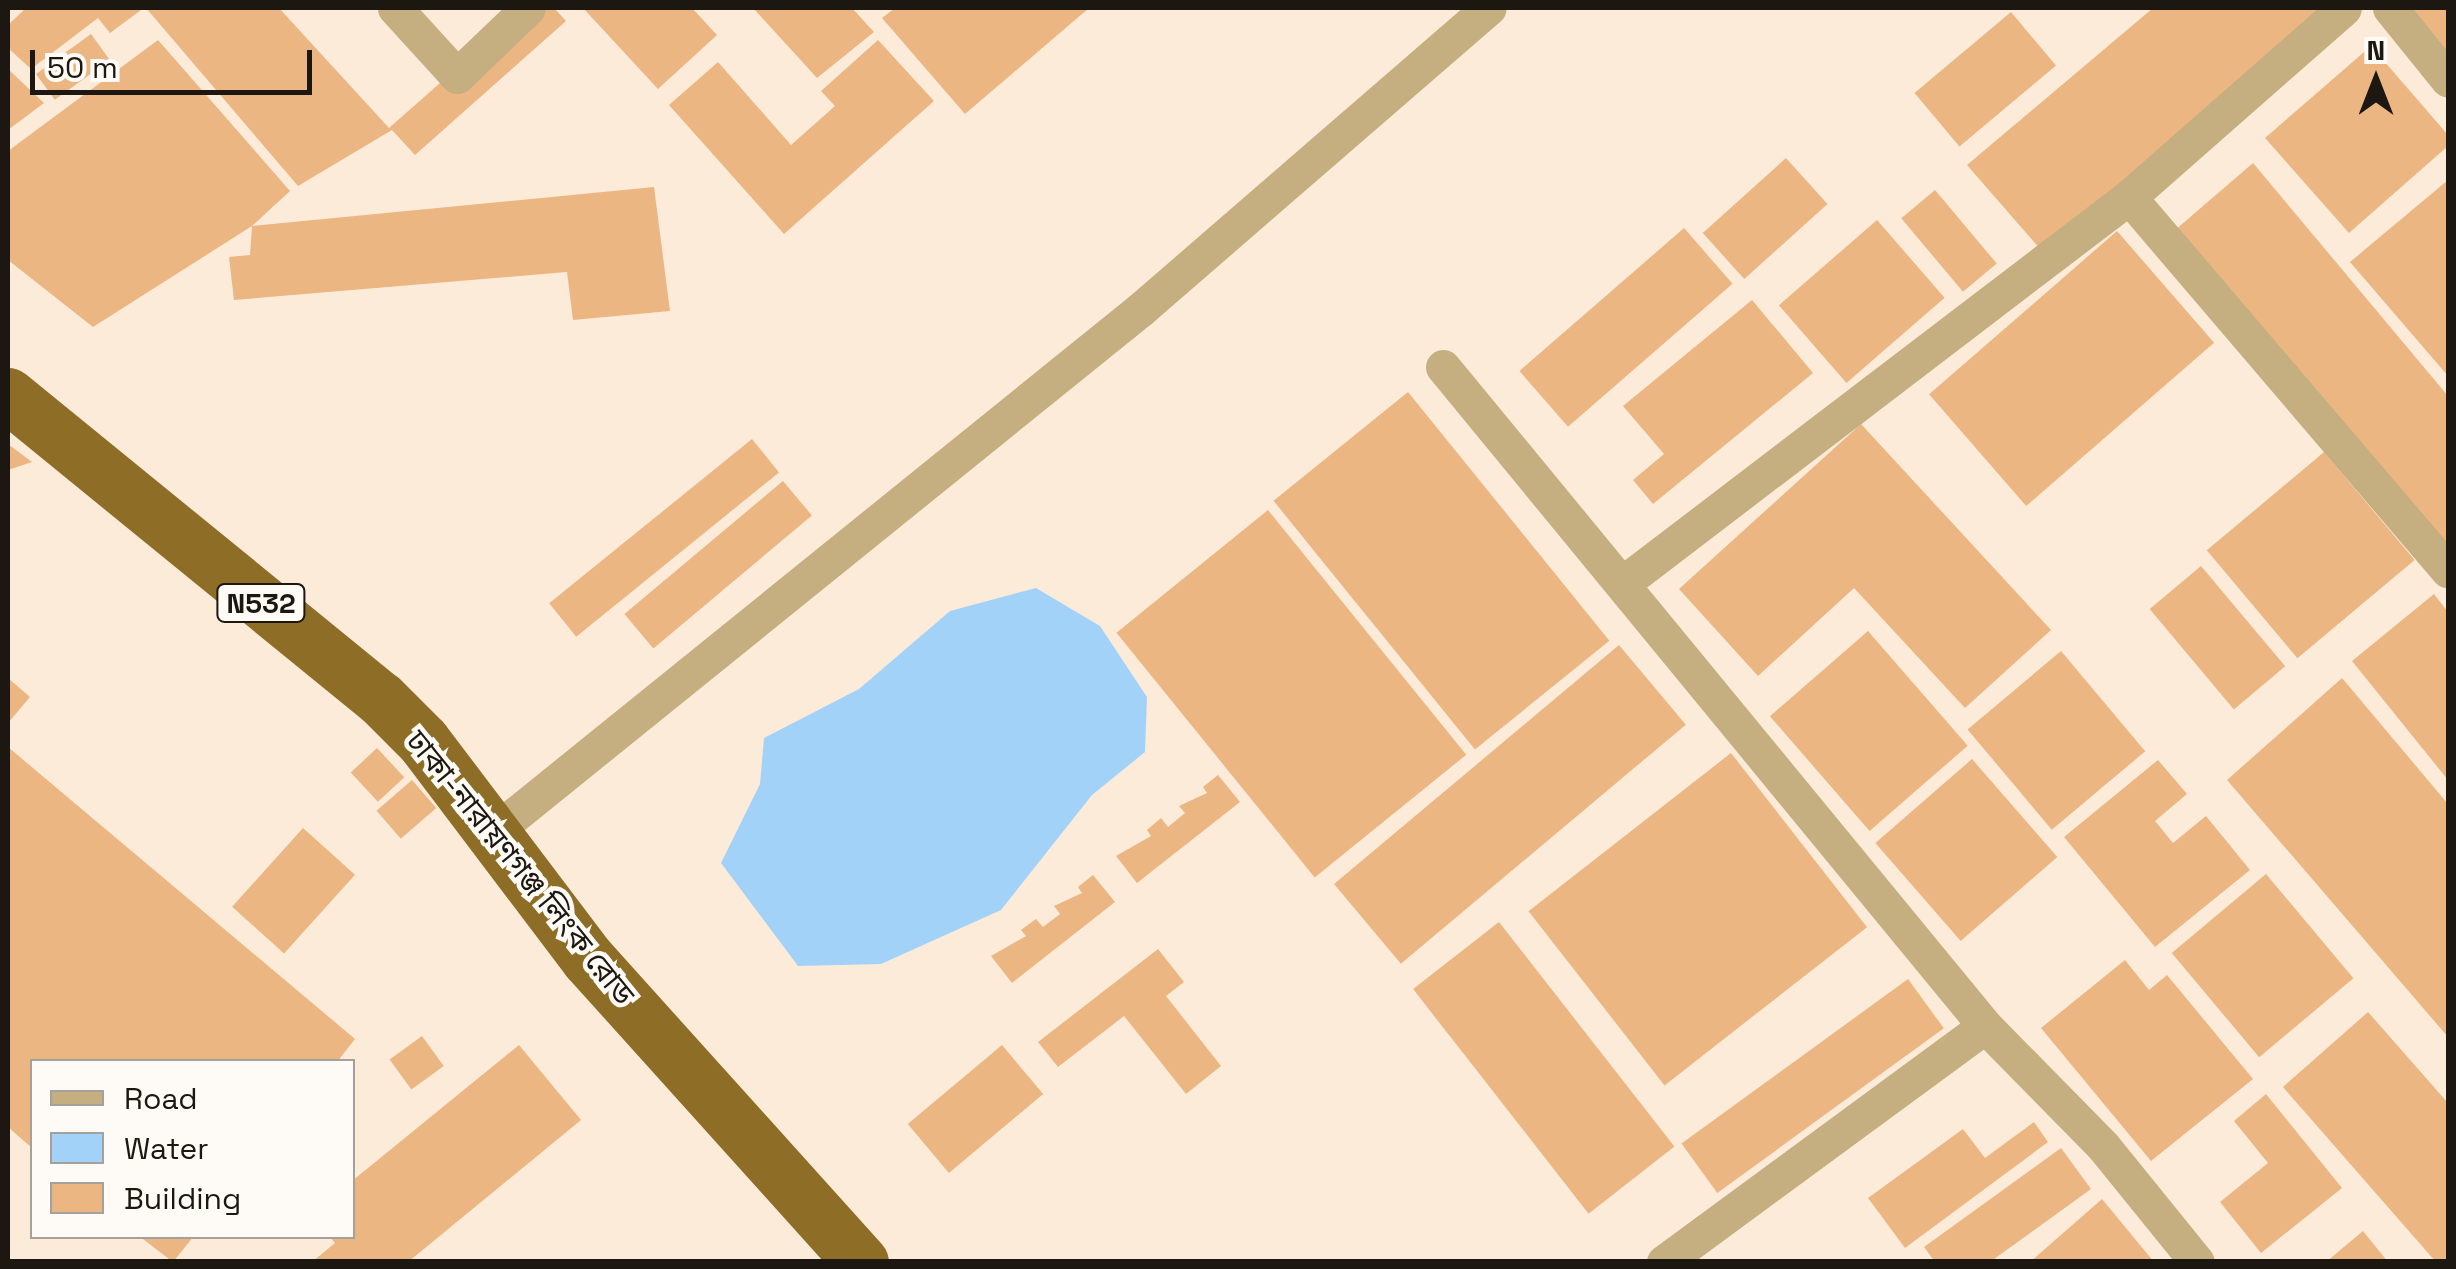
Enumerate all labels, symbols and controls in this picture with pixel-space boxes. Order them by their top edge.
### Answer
scale bar [35,30,318,92]
north arrow [2326,30,2426,130]
text: N [2367,32,2385,68]
text: 50 m [47,48,118,87]
road number: N532 [216,580,306,626]
street label: ঢাকা-নারায়ণগঞ্জ লিংক রোড [398,724,642,1012]
legend [30,1059,355,1239]
text: Road [124,1079,198,1118]
text: Water [124,1129,209,1168]
text: Building [124,1179,241,1218]

